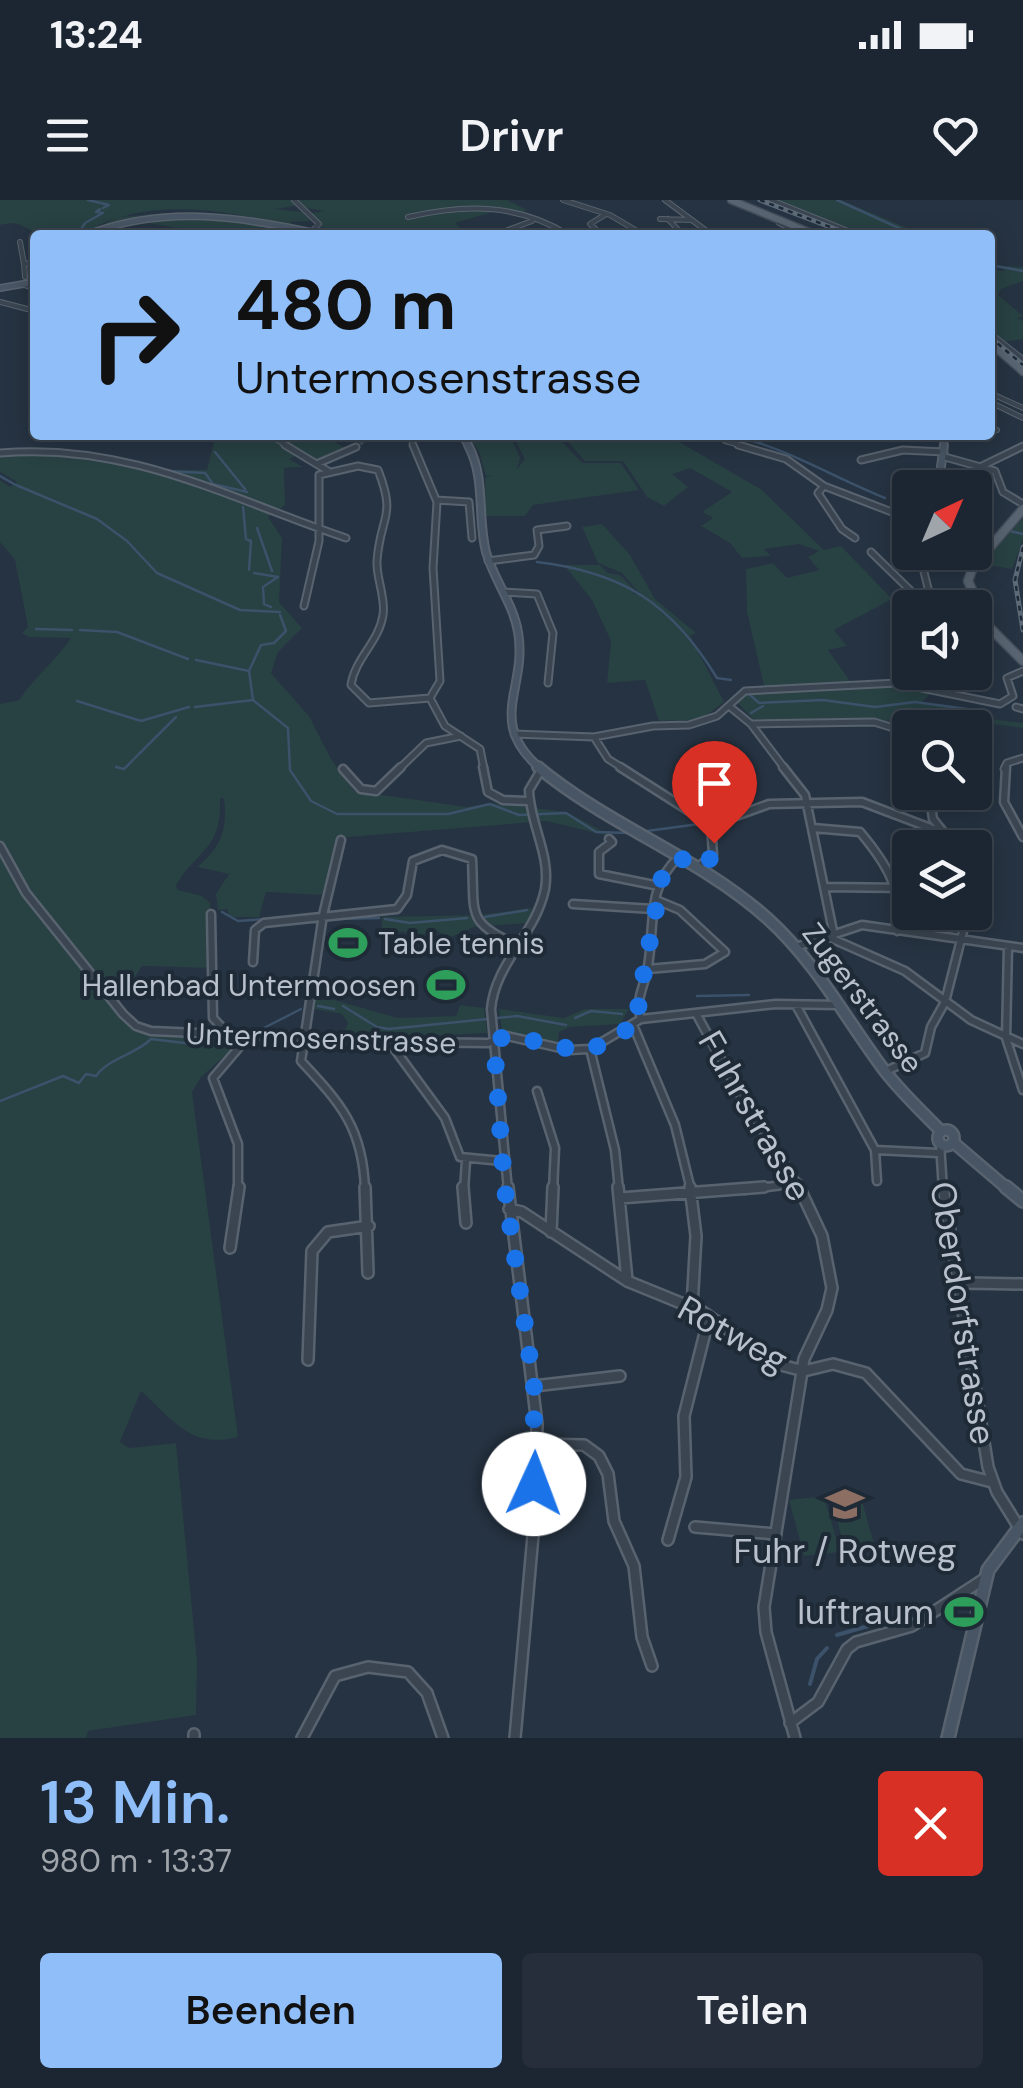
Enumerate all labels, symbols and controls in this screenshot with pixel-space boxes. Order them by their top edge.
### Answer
text: 13:24 [50,10,143,60]
text: Drivr [459,106,564,165]
icon: menu [40,108,95,163]
icon: heart [928,108,983,163]
text: 480 m [235,260,456,351]
icon: right [70,270,200,400]
text: Untermosenstrasse [235,348,641,407]
north arrow [892,470,992,570]
map controls [892,470,992,930]
button: sound [892,590,992,690]
button: search [892,710,992,810]
pin [672,741,757,844]
icon: arrive [687,756,742,811]
button: layers [892,830,992,930]
street label: Zugerstrasse [794,915,932,1081]
sports icon: Table tennis [327,922,369,964]
place label: Table tennis [378,924,545,963]
sports icon: Hallenbad Untermoosen [425,964,467,1006]
place label: Hallenbad Untermoosen [82,966,416,1005]
street label: Untermosenstrasse [185,1014,457,1062]
street label: Fuhrstrasse [688,1022,822,1210]
street label: Oberdorfstrasse [920,1178,1006,1448]
street label: Rotweg [670,1285,796,1383]
position arrow [482,1432,586,1536]
school or university icon: Fuhr / Rotweg [824,1483,866,1525]
place label: Fuhr / Rotweg [733,1528,957,1574]
place label: luftraum [797,1589,934,1635]
sports icon: luftraum [943,1591,985,1633]
text: 13 Min. [40,1763,230,1842]
button: close [878,1771,983,1876]
text: 980 m · 13:37 [40,1840,232,1882]
button: Beenden [40,1953,502,2068]
button: Teilen [522,1953,983,2068]

